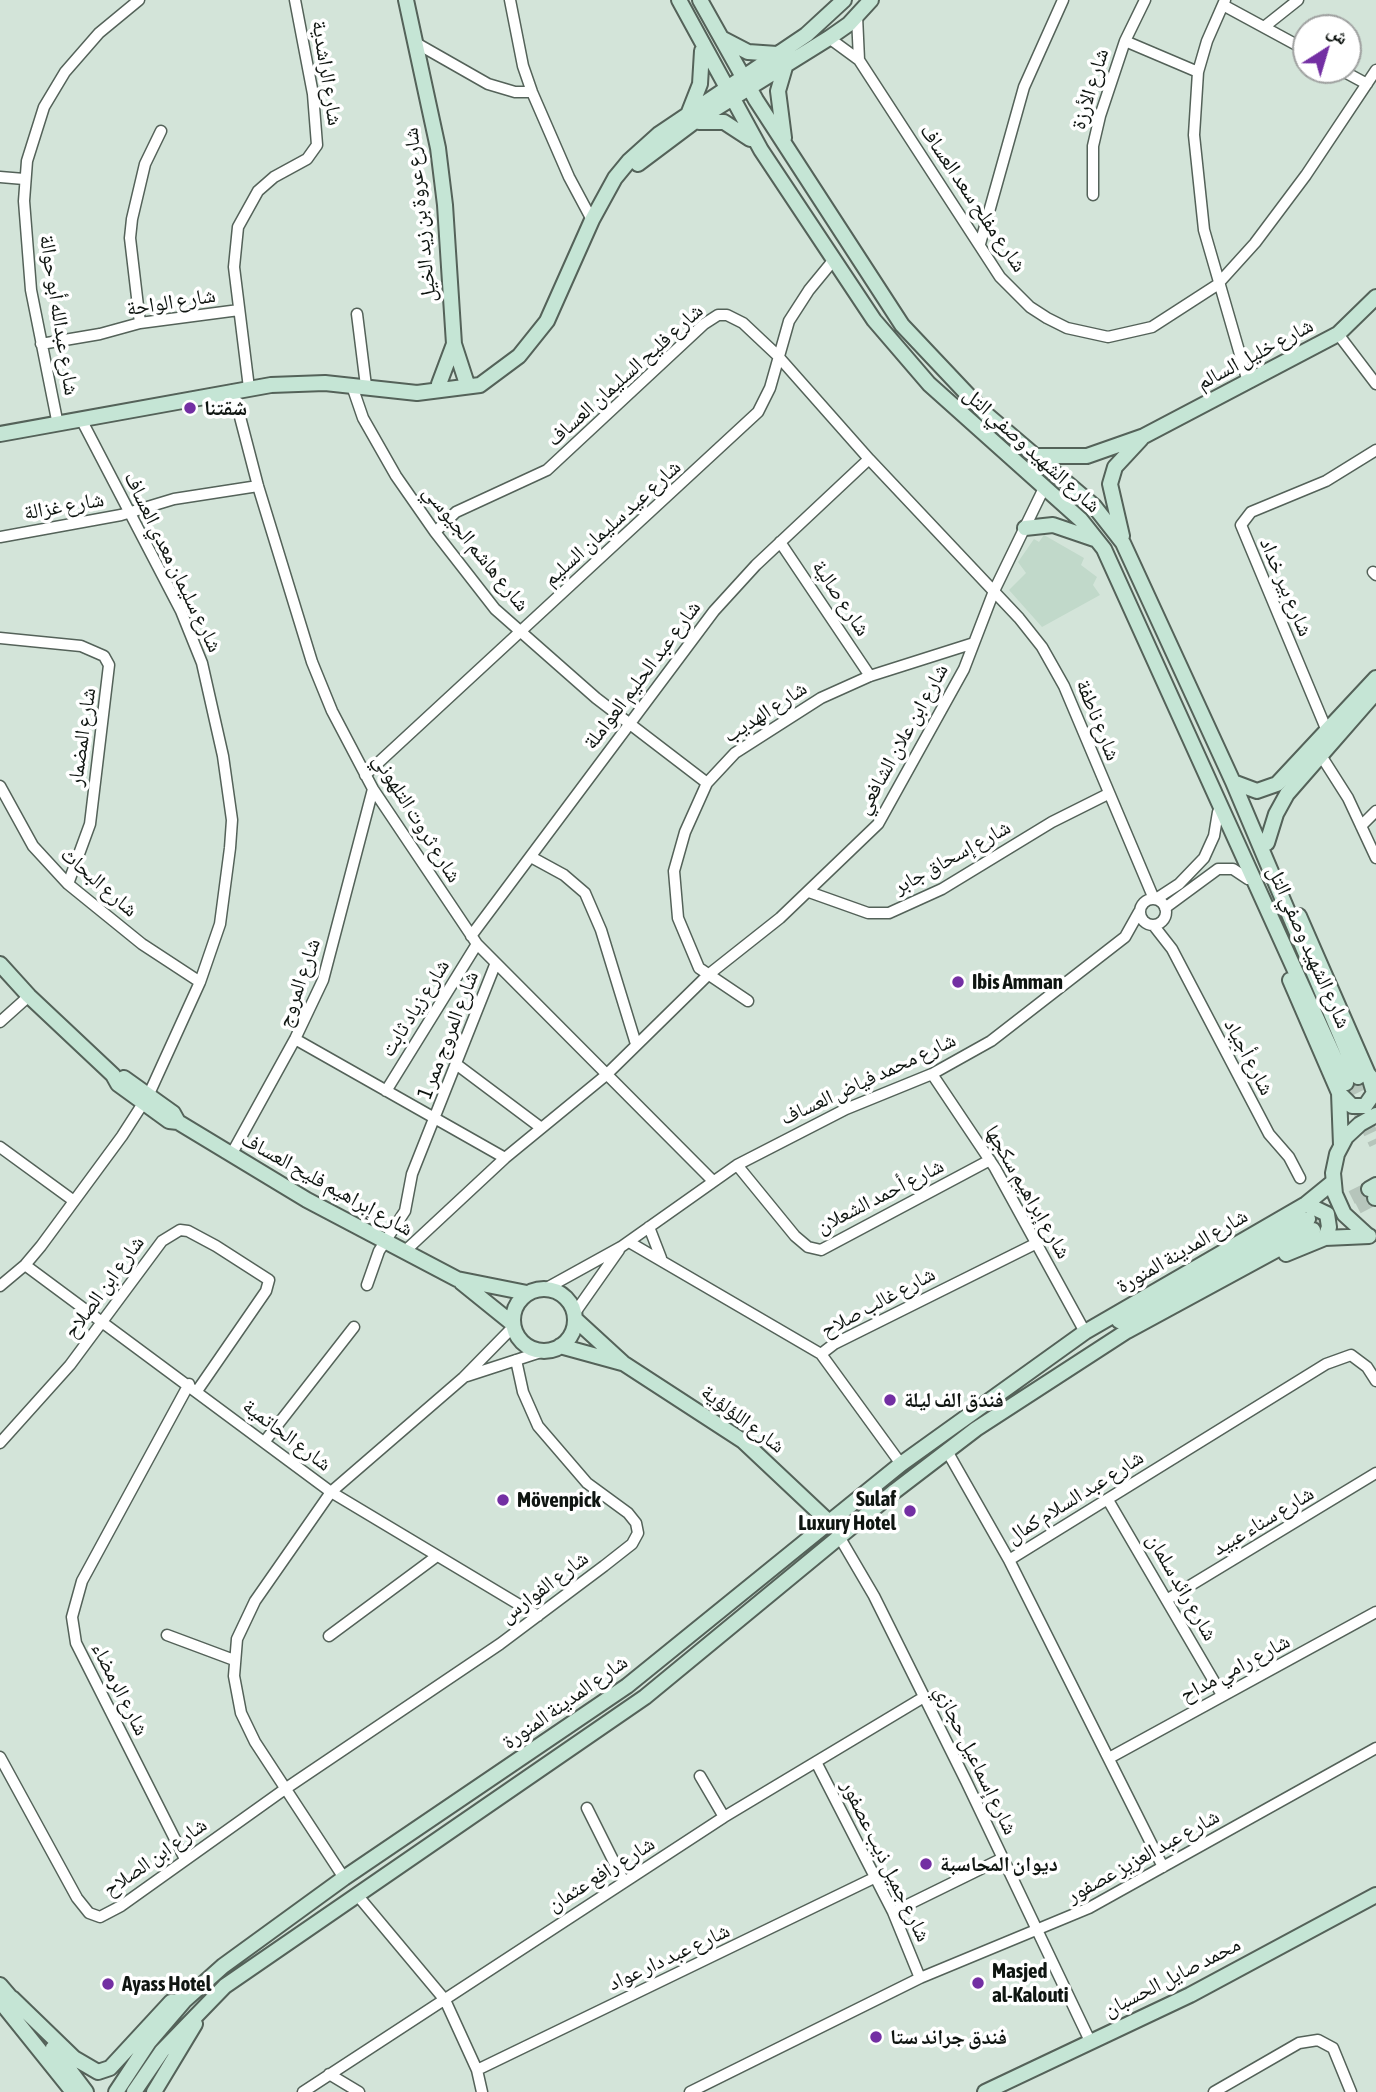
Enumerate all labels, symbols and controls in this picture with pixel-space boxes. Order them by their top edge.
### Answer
north arrow [1292,14,1362,84]
street label: شارع الراشدية [306,19,348,127]
text: ش [1324,19,1353,49]
street label: شارع الأرزة [1066,45,1114,133]
street label: شارع مفلح سعد العساف [914,119,1032,277]
street label: شارع عروة بن زيد الخيل [398,126,442,304]
street label: شارع عبدالله أبو حوالة [34,233,84,397]
street label: شارع الواحة [125,283,217,321]
street label: شارع فليح السليمان العساف [542,298,708,452]
street label: شارع خليل السالم [1192,313,1318,395]
street label: شارع الشهيد وصفي التل [958,382,1106,518]
place label: شقتنا [204,395,247,421]
marker: شقتنا [182,400,198,416]
street label: شارع عيد سليمان السليم [538,455,686,591]
street label: شارع سليمان معدي العساف [118,468,228,656]
street label: شارع هاشم الجيوسي [417,480,535,616]
street label: شارع غزالة [22,487,106,525]
street label: شارع بير خداد [1254,534,1318,640]
street label: شارع صالية [806,555,876,641]
street label: شارع عبد الحليم العواملة [578,596,706,754]
street label: شارع ابن علان الشافعي [850,659,954,819]
street label: شارع الهديب [718,676,812,748]
street label: شارع ناطفة [1070,676,1126,764]
street label: شارع المضمار [63,686,101,788]
street label: شارع ثروت التلهوني [367,749,467,887]
street label: شارع إسحاق جابر [889,814,1015,900]
street label: شارع البحاث [55,842,143,922]
street label: شارع الشهيد وصفي التل [1262,862,1356,1032]
street label: شارع المروج [272,935,326,1031]
street label: شارع زياد ثابت [375,954,455,1062]
street label: شارع المروج ممر 1 [412,967,484,1103]
place label: Ibis Amman [972,969,1063,995]
marker: Ibis Amman [950,974,966,990]
street label: شارع أجياد [1218,1015,1280,1099]
street label: شارع محمد فياض العساف [776,1027,960,1131]
street label: شارع إبراهيم سكجها [980,1121,1076,1263]
street label: شارع إبراهيم فليح العساف [237,1126,417,1242]
street label: شارع أحمد الشعلان [812,1153,948,1239]
street label: شارع المدينة المنورة [1112,1203,1252,1299]
street label: شارع ابن الصلاح [58,1231,150,1343]
street label: شارع غالب صلاح [817,1261,939,1343]
street label: شارع اللؤلؤية [696,1379,790,1459]
place label: فندق الف ليلة [904,1387,1004,1413]
marker: فندق الف ليلة [882,1392,898,1408]
street label: شارع الحاتمية [238,1393,336,1477]
street label: شارع عبد السلام كمال [1002,1445,1148,1549]
street label: شارع سناء عبيد [1207,1481,1319,1561]
place label: Sulaf Luxury Hotel [798,1486,896,1536]
place label: Mövenpick [517,1487,601,1513]
marker: Mövenpick [495,1492,511,1508]
marker: Sulaf Luxury Hotel [902,1503,918,1519]
street label: شارع رائد سلمان [1141,1529,1223,1645]
street label: شارع الفوارس [495,1545,593,1629]
street label: شارع رامي مداح [1176,1629,1294,1707]
street label: شارع الرمضاء [86,1638,154,1740]
street label: شارع المدينة المنورة [497,1649,633,1755]
street label: شارع إسماعيل حجازي [929,1681,1023,1839]
street label: شارع جميل ذيب عصفور [836,1776,936,1946]
street label: شارع عبد العزيز عصفور [1062,1804,1224,1908]
street label: شارع ابن الصلاح [98,1812,212,1902]
street label: شارع رافع عثمان [543,1831,659,1917]
place label: ديوان المحاسبة [940,1851,1058,1877]
marker: ديوان المحاسبة [918,1856,934,1872]
street label: شارع عبد دار عواد [604,1918,734,1996]
street label: محمد صايل الحسبان [1099,1932,1245,2022]
place label: Masjed al-Kalouti [992,1958,1068,2008]
place label: Ayass Hotel [122,1971,211,1997]
marker: Masjed al-Kalouti [970,1975,986,1991]
marker: Ayass Hotel [100,1976,116,1992]
place label: فندق جراند ستا [890,2024,1007,2050]
marker: فندق جراند ستا [868,2029,884,2045]

